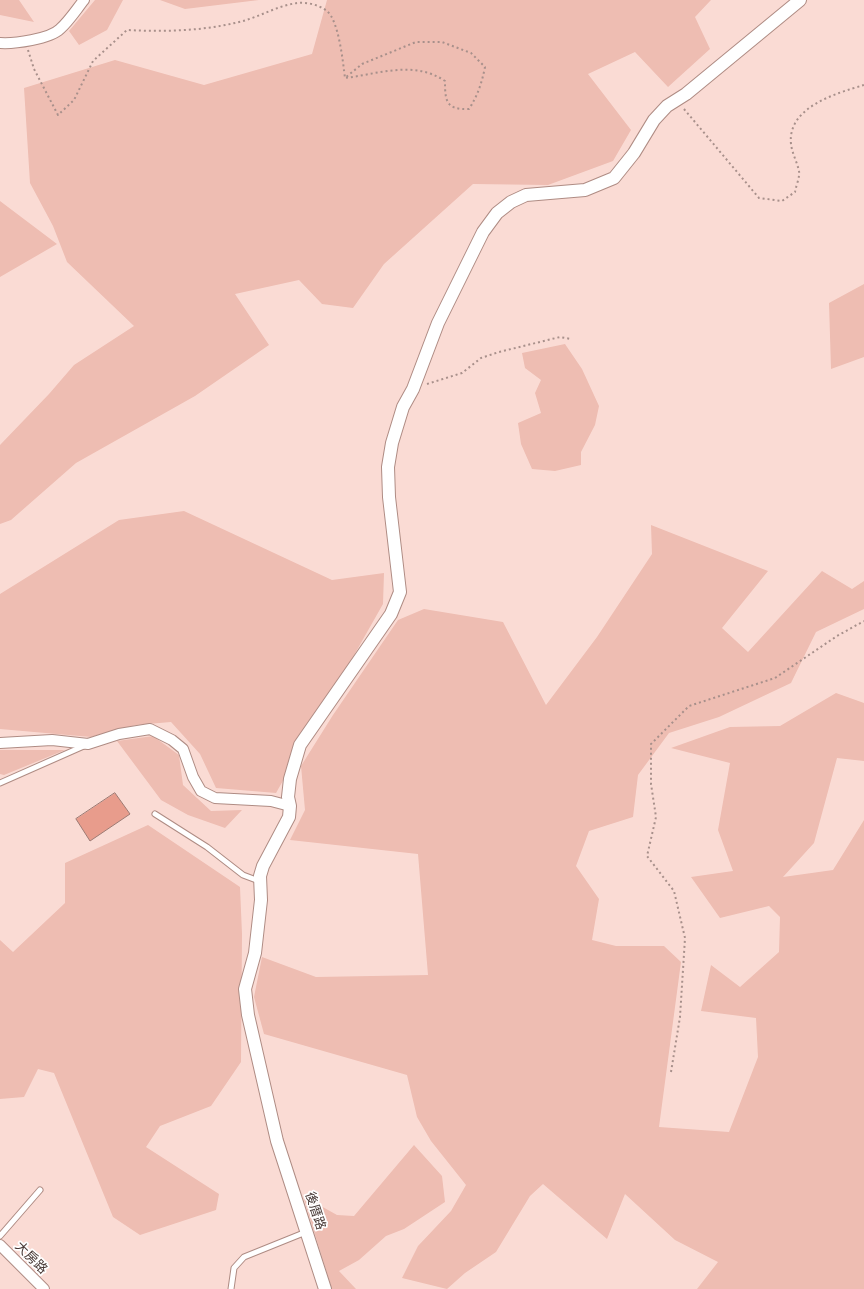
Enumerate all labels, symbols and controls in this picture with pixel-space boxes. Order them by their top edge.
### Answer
street label: 後厝路 [302,1190,328,1232]
street label: 大房路 [12,1239,50,1277]

